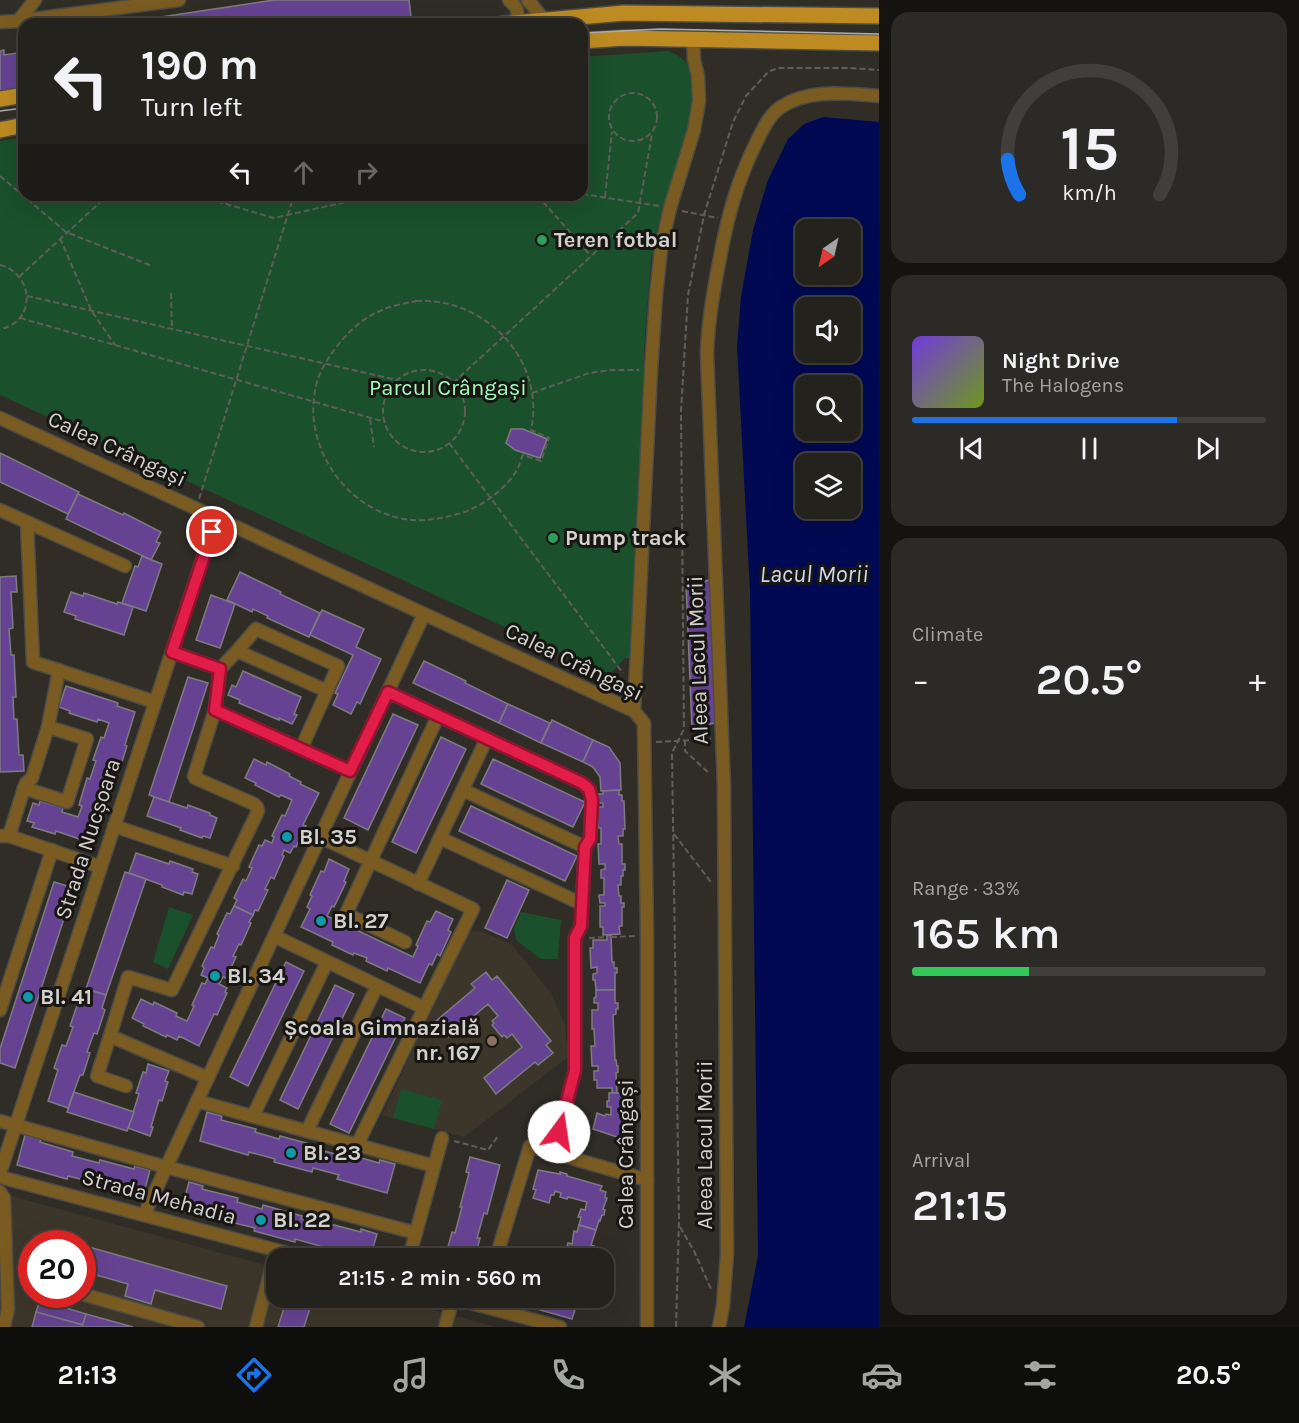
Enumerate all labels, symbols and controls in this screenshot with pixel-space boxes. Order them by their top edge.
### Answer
text: 190 m [141,40,259,90]
icon: left [42,42,120,120]
text: Turn left [141,91,242,123]
text: 15 [1060,112,1118,185]
icon: left [224,156,257,189]
icon: ahead [287,156,320,189]
icon: right [350,156,383,189]
text: km/h [1062,180,1116,205]
north arrow [795,219,861,285]
map controls [795,219,861,519]
place label: Teren fotbal [554,227,677,253]
marker: Teren fotbal [535,233,549,247]
button: sound [795,297,861,363]
text: Night Drive [1002,348,1120,374]
text: The Halogens [1002,374,1124,397]
park label: Parcul Crângași [369,375,527,401]
button: search [795,375,861,441]
street label: Calea Crângași [44,406,190,492]
icon: previous [955,432,988,465]
icon: pause [1073,432,1106,465]
icon: next [1191,432,1224,465]
button: layers [795,453,861,519]
pin [186,506,237,557]
icon: arrive [195,515,228,548]
place label: Pump track [565,525,686,551]
marker: Pump track [546,531,560,545]
water label: Lacul Morii [760,560,868,588]
street label: Aleea Lacul Morii [682,575,714,745]
street label: Calea Crângași [501,617,647,707]
text: Climate [912,623,983,646]
text: 20.5° [1036,653,1142,705]
text: − [912,661,929,699]
text: + [1249,661,1266,699]
street label: Strada Nucșoara [50,755,126,923]
place label: Bl. 35 [299,824,357,850]
marker: Bl. 35 [280,830,294,844]
text: Range · 33% [912,877,1020,900]
text: 165 km [912,907,1061,959]
place label: Bl. 27 [333,908,389,934]
marker: Bl. 27 [314,914,328,928]
place label: Bl. 34 [227,963,285,989]
marker: Bl. 34 [208,969,222,983]
place label: Bl. 41 [40,984,92,1010]
marker: Bl. 41 [21,990,35,1004]
place label: Școala Gimnazială nr. 167 [284,1015,480,1066]
marker: Școala Gimnazială nr. 167 [485,1034,499,1048]
street label: Aleea Lacul Morii [692,1061,718,1229]
street label: Calea Crângași [613,1079,639,1229]
position arrow [527,1100,591,1164]
place label: Bl. 23 [303,1140,361,1166]
marker: Bl. 23 [284,1146,298,1160]
text: Arrival [912,1149,971,1172]
street label: Strada Mehadia [79,1164,239,1230]
text: 21:15 [912,1179,1008,1231]
place label: Bl. 22 [273,1207,331,1233]
marker: Bl. 22 [254,1213,268,1227]
speed limit sign: 20 [18,1230,96,1308]
text: 21:15 · 2 min · 560 m [338,1265,542,1291]
icon: directions [233,1354,275,1396]
icon: music [390,1354,432,1396]
icon: phone [547,1354,589,1396]
icon: climate [704,1354,746,1396]
icon: car [861,1354,903,1396]
icon: filters [1019,1354,1061,1396]
text: 21:13 [58,1359,117,1391]
text: 20.5° [1176,1359,1241,1391]

